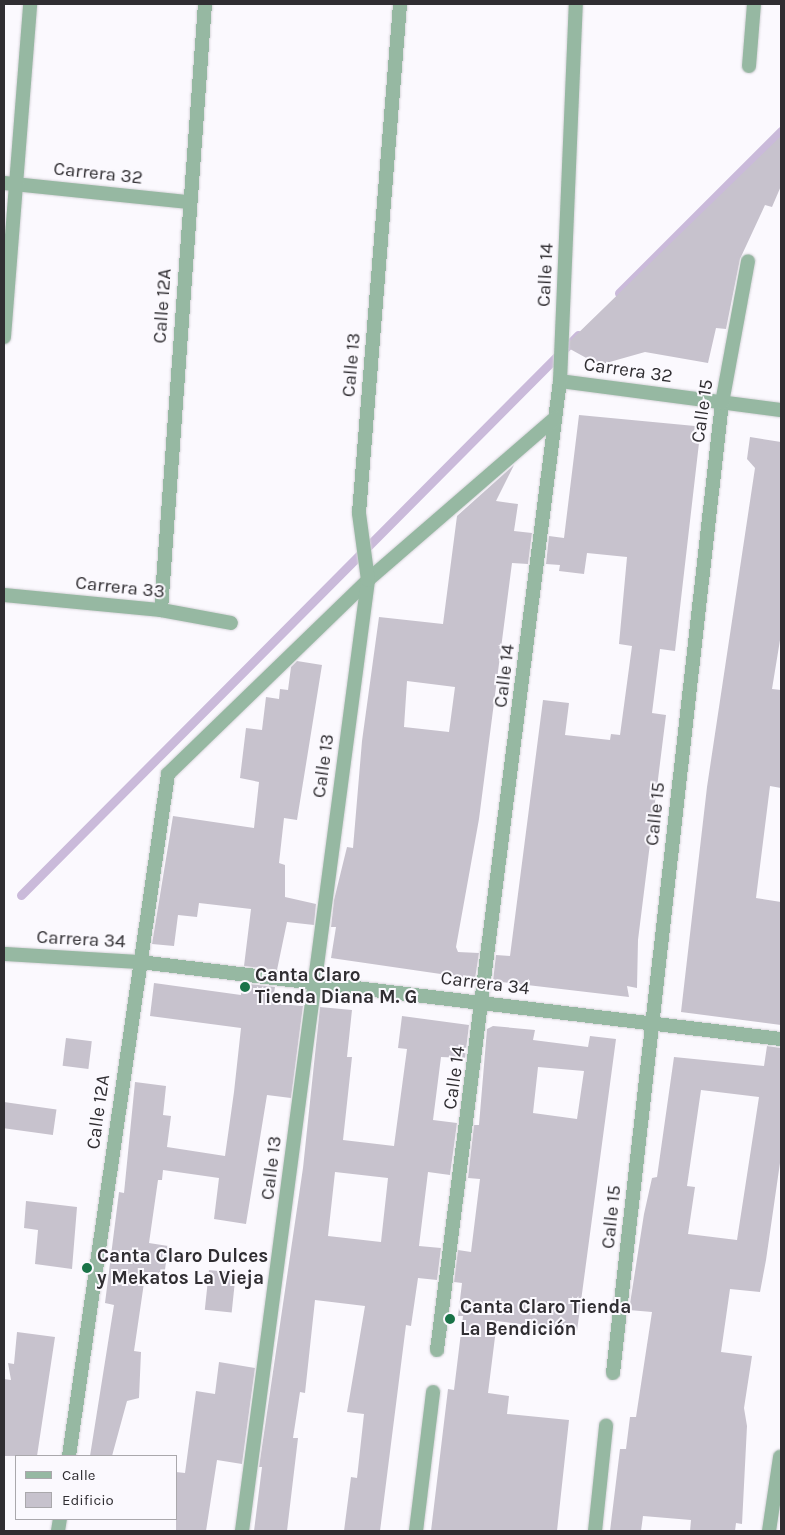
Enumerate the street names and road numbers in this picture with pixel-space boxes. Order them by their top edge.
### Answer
street label: Carrera 32 [52,158,144,190]
street label: Calle 14 [533,242,559,308]
street label: Calle 12A [149,268,177,344]
street label: Calle 13 [338,332,366,398]
street label: Carrera 32 [582,353,674,389]
street label: Calle 15 [687,378,719,444]
street label: Carrera 33 [74,572,166,604]
street label: Calle 14 [490,643,520,709]
street label: Calle 13 [308,732,340,800]
street label: Calle 15 [641,781,671,847]
street label: Carrera 34 [36,926,126,954]
street label: Carrera 34 [439,967,531,1001]
street label: Calle 14 [439,1045,471,1111]
street label: Calle 12A [82,1073,116,1151]
street label: Calle 13 [257,1135,287,1201]
street label: Calle 15 [597,1184,627,1250]

